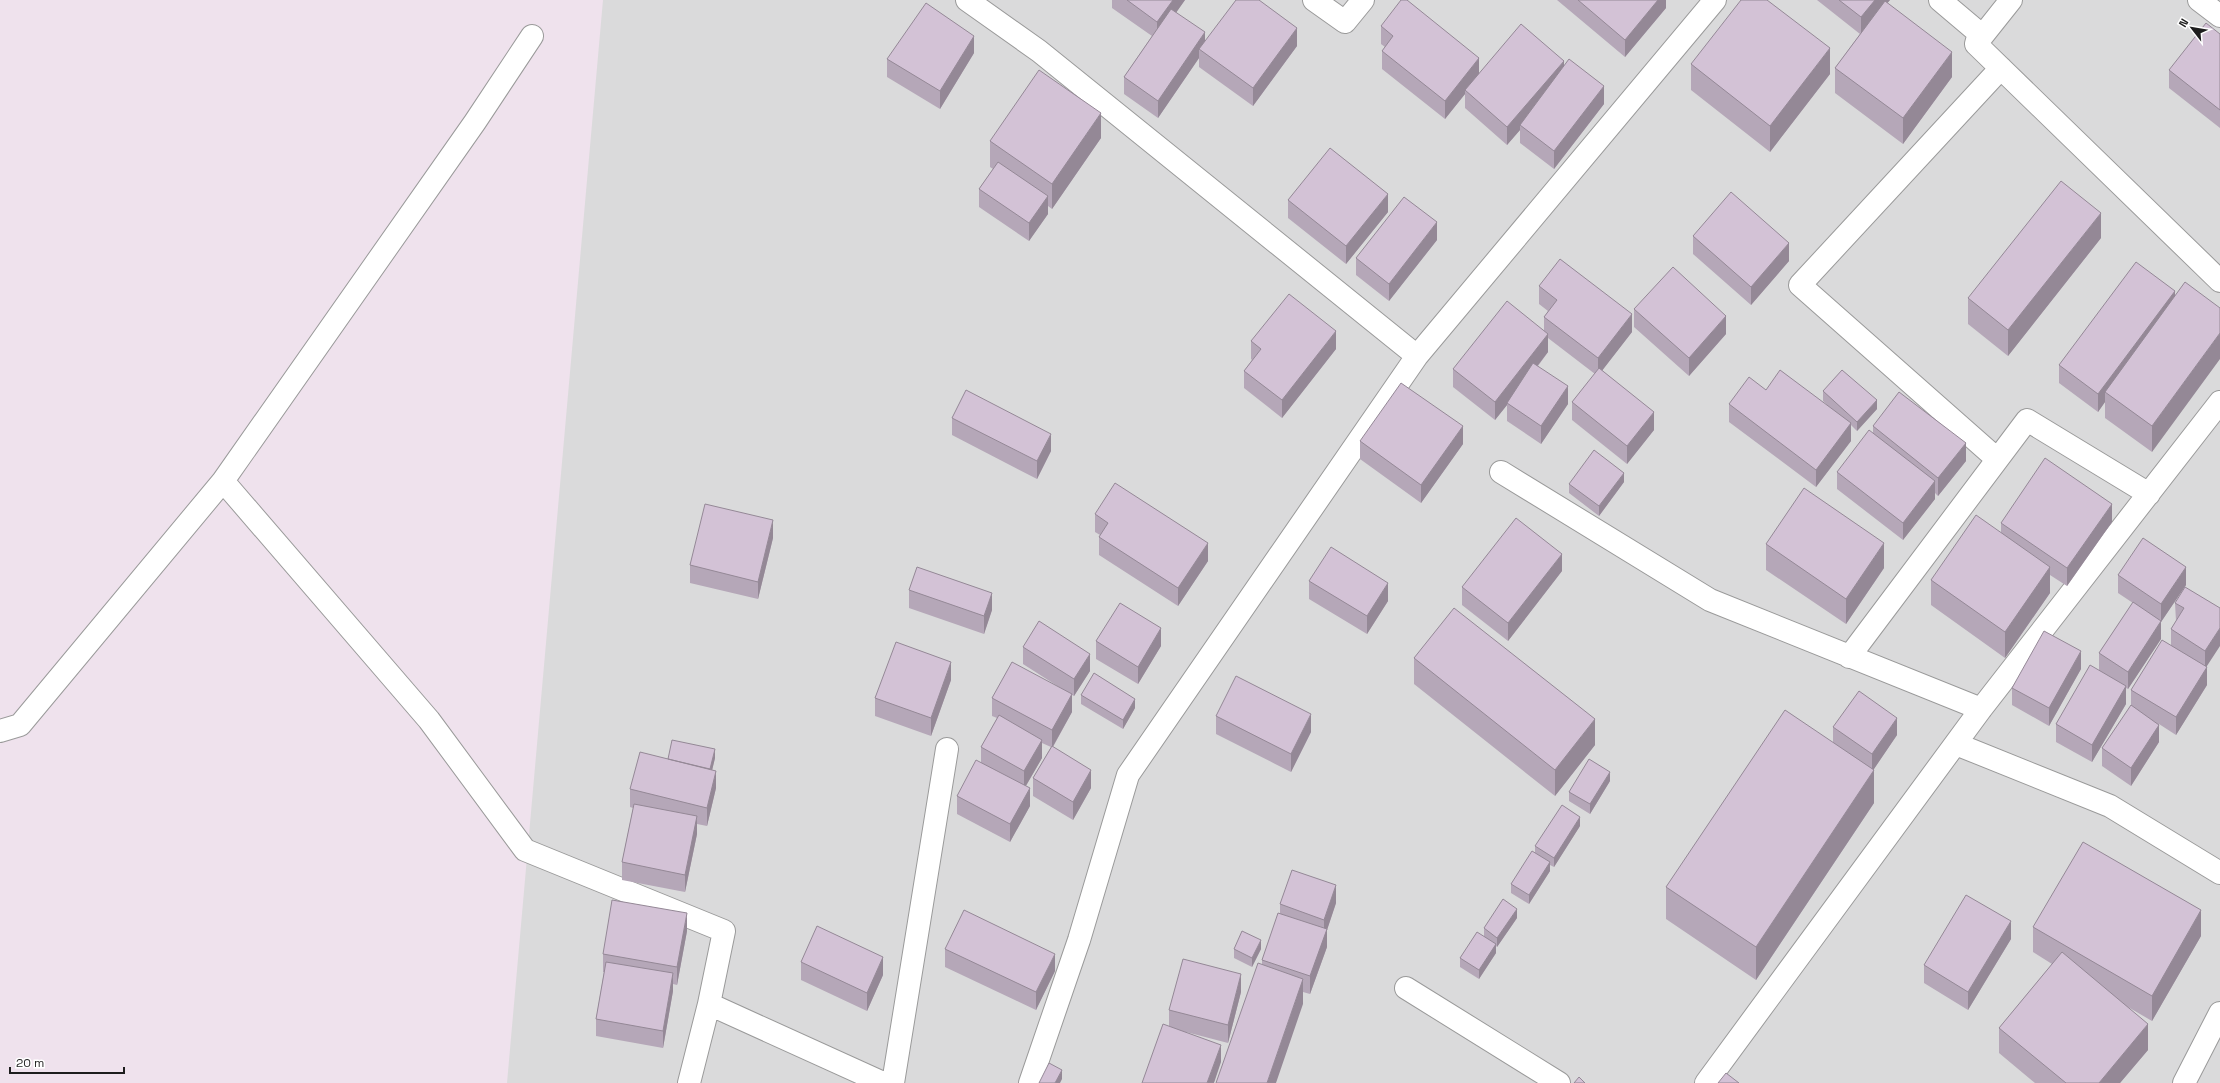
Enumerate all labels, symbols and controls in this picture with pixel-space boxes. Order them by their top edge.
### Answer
north arrow [2172,8,2212,48]
text: N [2176,16,2191,30]
scale bar [10,1049,124,1075]
text: 20 m [16,1055,44,1071]

